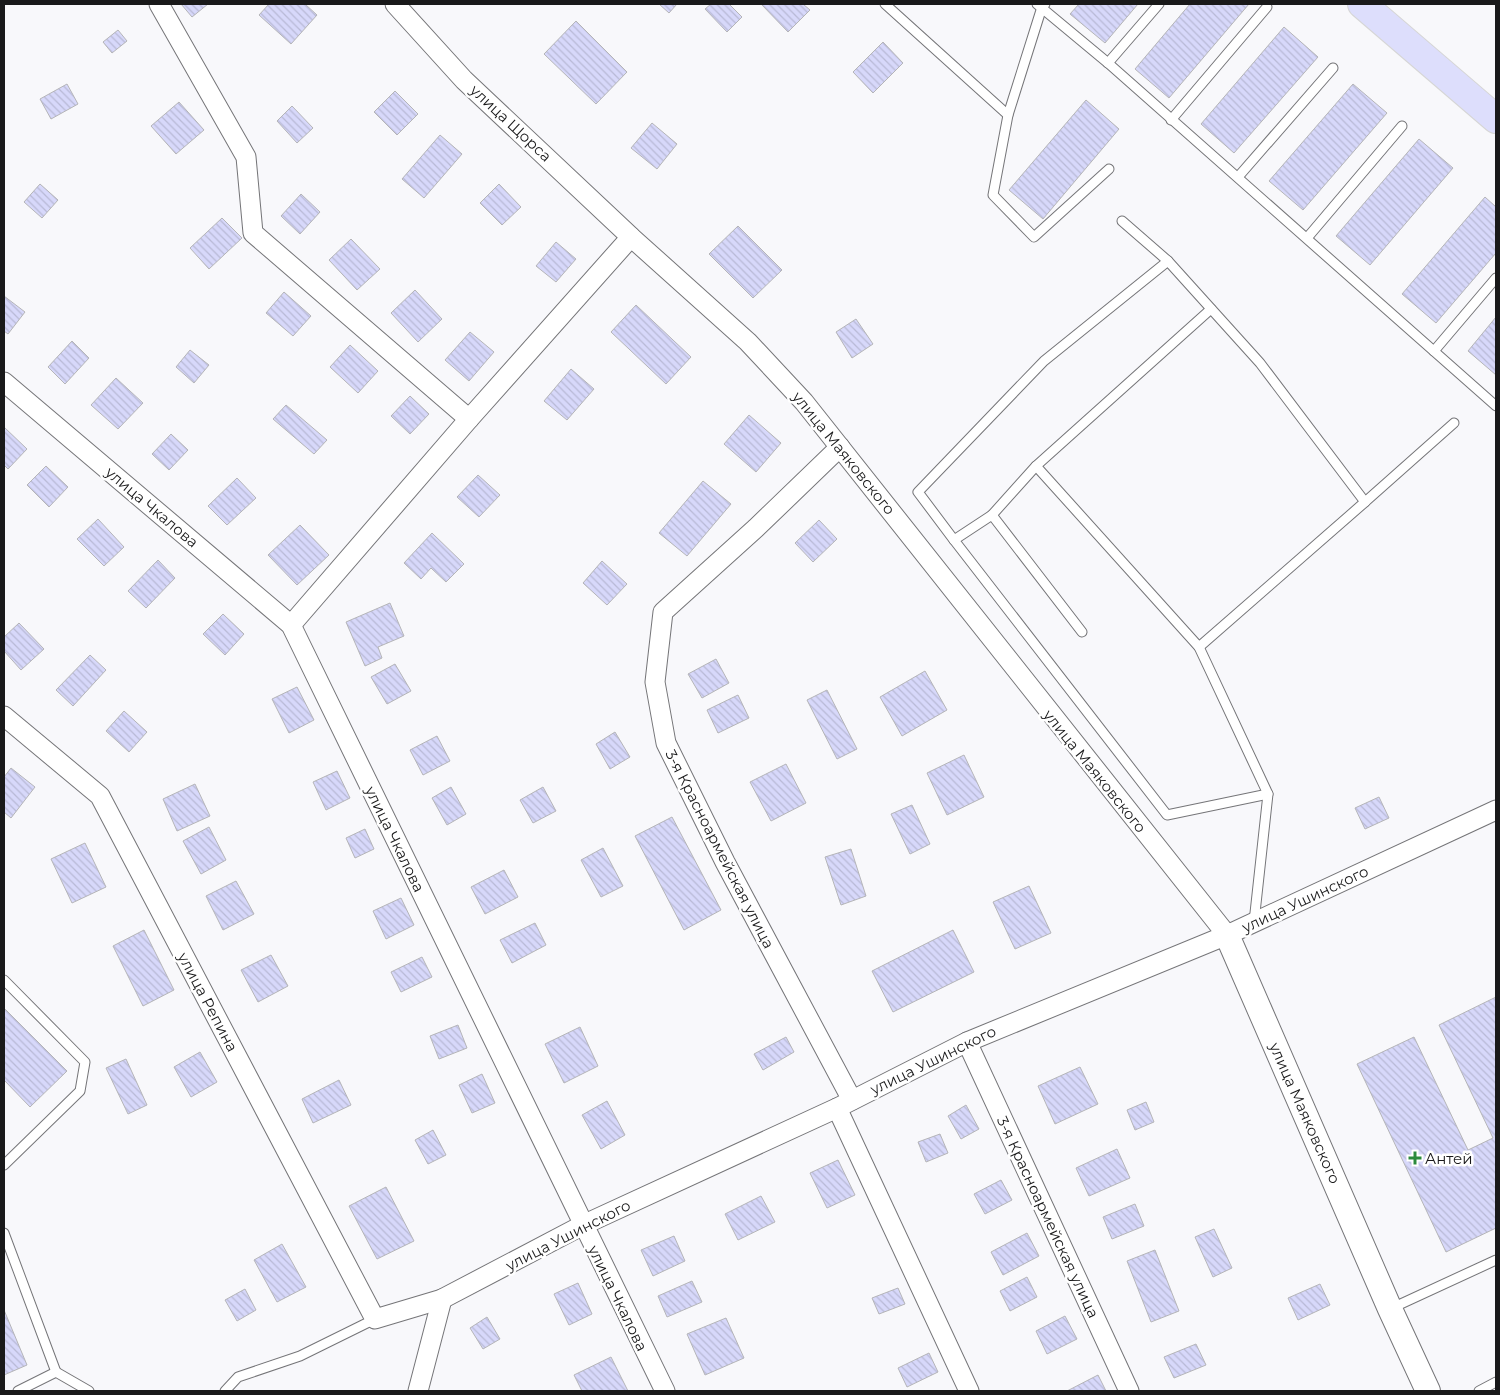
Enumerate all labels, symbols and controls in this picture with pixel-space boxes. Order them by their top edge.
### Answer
street label: улица Щорса [466,80,556,166]
street label: улица Маяковского [788,387,900,518]
street label: улица Чкалова [101,462,202,551]
street label: улица Маяковского [1039,705,1151,836]
street label: 3-я Красноармейская улица [662,747,778,951]
street label: улица Чкалова [361,782,429,895]
street label: улица Ушинского [1238,861,1371,937]
street label: улица Репина [173,948,242,1055]
street label: улица Ушинского [866,1021,999,1099]
street label: улица Маяковского [1265,1038,1345,1187]
street label: 3-я Красноармейская улица [993,1113,1103,1321]
place label: Антей [1425,1149,1473,1168]
marker: Антей [1409,1152,1421,1164]
street label: улица Ушинского [502,1195,634,1275]
street label: улица Чкалова [584,1241,652,1354]

